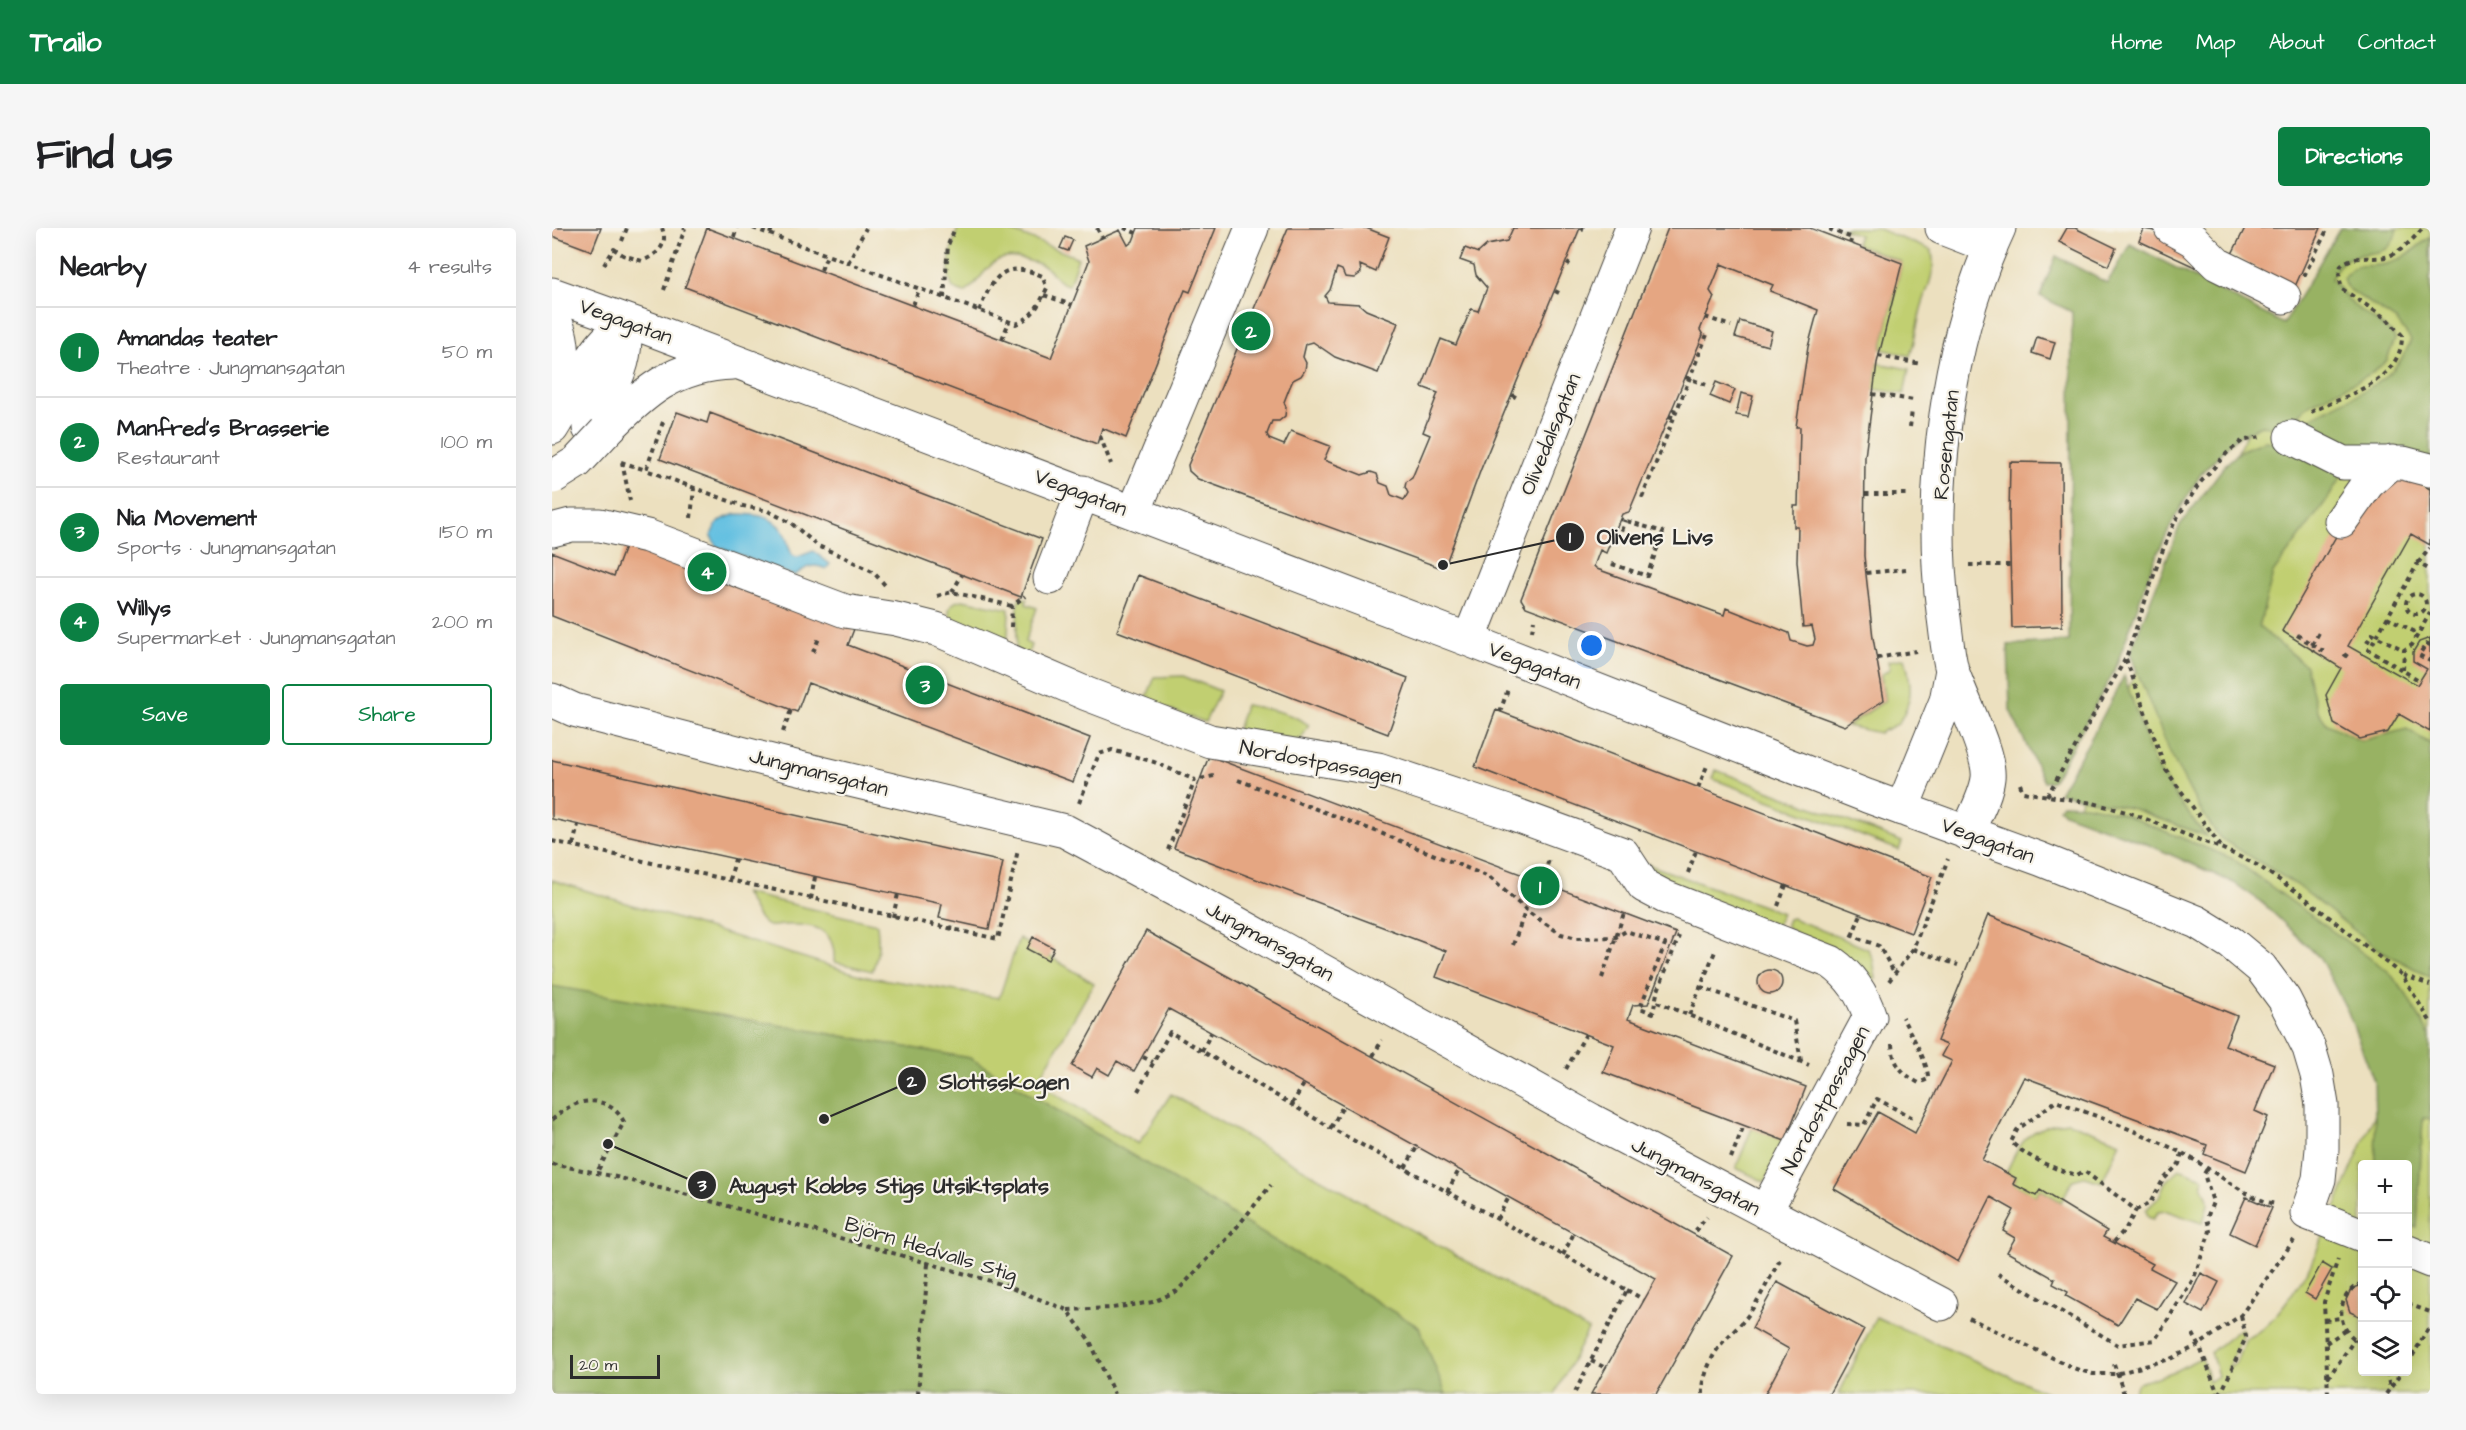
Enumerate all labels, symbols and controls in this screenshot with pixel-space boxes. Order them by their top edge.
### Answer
text: Trailo [30,23,102,62]
text: Home [2111,28,2163,57]
text: Map [2196,28,2236,57]
text: About [2269,28,2325,57]
text: Contact [2358,28,2436,57]
text: Find us [36,127,173,185]
button: Directions [2278,127,2430,186]
text: Nearby [60,249,147,285]
text: 4 results [407,253,492,281]
street label: Vegagatan [575,291,676,354]
pin: 2 [1232,308,1270,354]
text: Amandas teater [117,323,278,354]
text: 1 [78,338,81,366]
text: 50 m [442,338,492,366]
text: Theatre · Jungmansgatan [117,354,345,382]
street label: Olivedalsgatan [1513,369,1590,500]
street label: Rosengatan [1926,389,1969,502]
text: Manfred's Brasserie [117,413,330,444]
text: 2 [74,428,85,456]
text: 100 m [441,428,492,456]
text: Restaurant [117,444,220,472]
street label: Vegagatan [1030,462,1131,525]
text: Nia Movement [117,503,257,534]
callout: Olivens Livs [1555,517,1725,557]
text: 3 [74,518,85,546]
text: 150 m [439,518,492,546]
text: Olivens Livs [1597,522,1713,553]
text: 1 [1569,525,1572,550]
text: Sports · Jungmansgatan [117,534,336,562]
pin: 4 [688,550,726,594]
text: Willys [117,593,171,624]
text: 4 [73,608,86,636]
text: 200 m [432,608,492,636]
text: Supermarket · Jungmansgatan [117,624,395,652]
your location [1577,631,1606,660]
street label: Vegagatan [1484,635,1585,698]
pin: 3 [906,662,944,708]
button: Save [60,684,270,745]
button: Share [282,684,492,745]
street label: Nordostpassagen [1237,733,1405,794]
street label: Jungmansgatan [746,741,891,806]
street label: Vegagatan [1937,810,2038,873]
pin: 1 [1520,864,1560,908]
street label: Jungmansgatan [1199,894,1339,990]
street label: Nordostpassagen [1774,1021,1879,1181]
callout: Slottsskogen [897,1061,1081,1101]
text: Slottsskogen [938,1067,1069,1099]
text: 2 [906,1069,918,1094]
street label: Jungmansgatan [1625,1130,1765,1224]
map controls [2358,1160,2412,1376]
button: + [2358,1160,2412,1214]
callout: August Kobbs Stigs Utsiktsplats [687,1165,1061,1205]
text: August Kobbs Stigs Utsiktsplats [729,1171,1049,1203]
text: 3 [696,1173,707,1198]
street label: Björn Hedvalls Stig [840,1209,1021,1291]
button: − [2358,1214,2412,1268]
button: locate [2358,1268,2412,1322]
button: layers [2358,1322,2412,1376]
scale bar [570,1352,660,1380]
text: 20 m [579,1354,617,1376]

